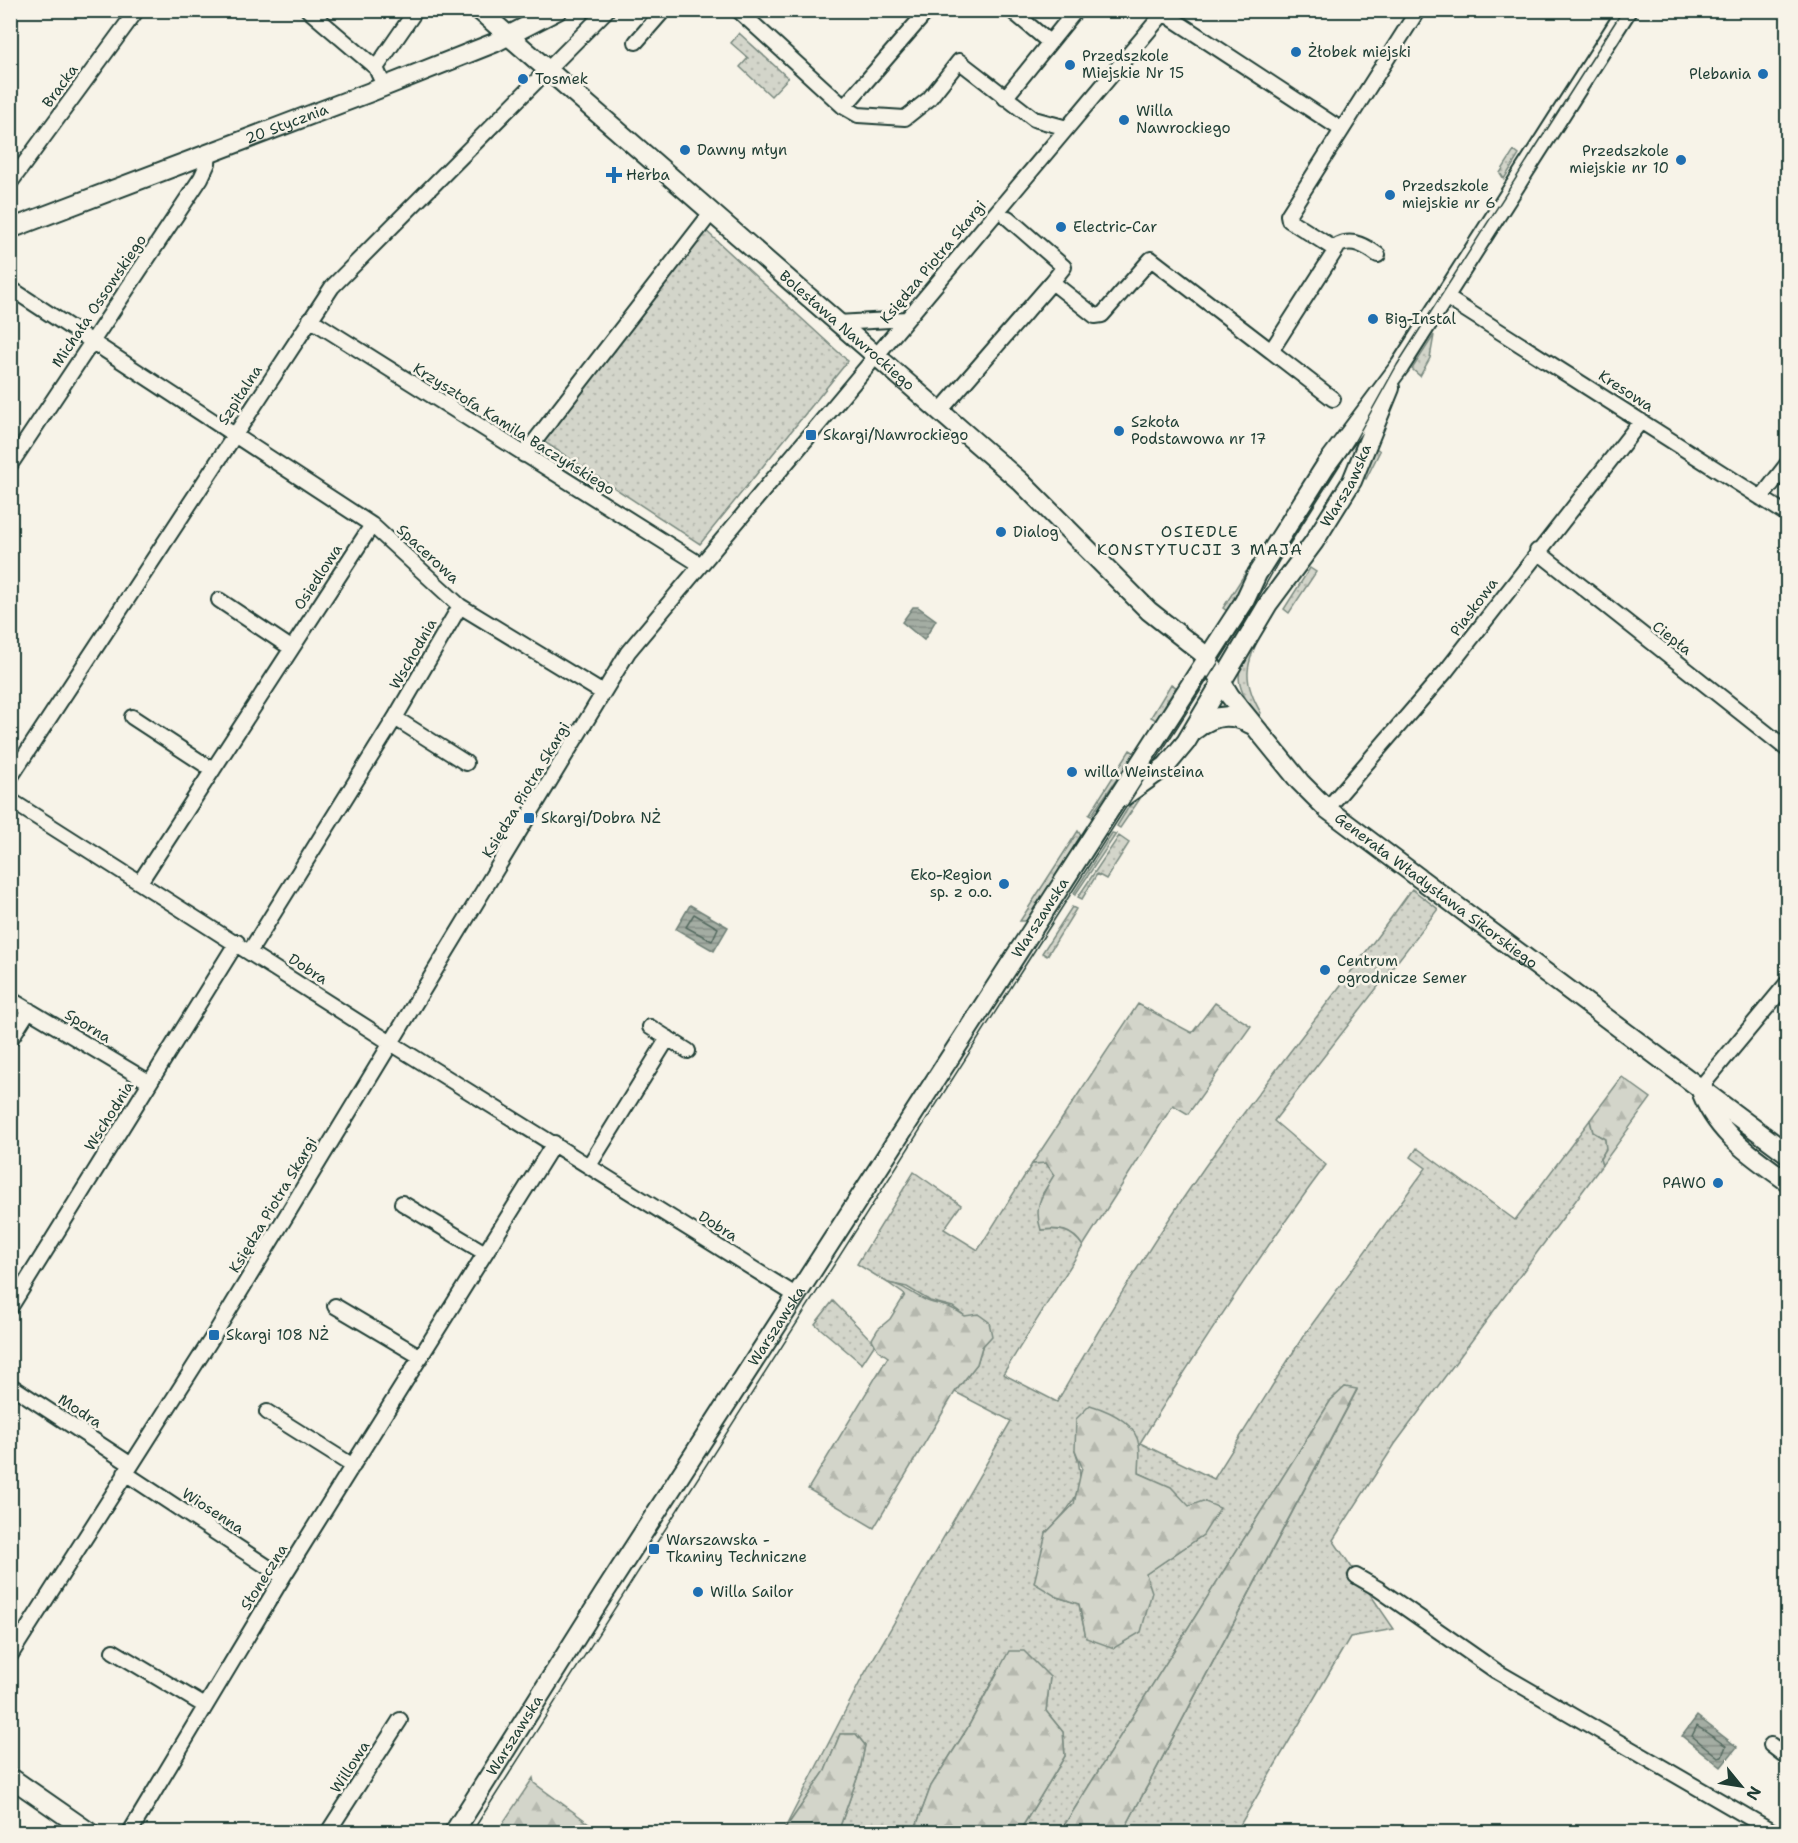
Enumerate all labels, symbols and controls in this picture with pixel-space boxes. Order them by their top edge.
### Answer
place label: Żłobek miejski [1308,42,1411,62]
marker: Żłobek miejski [1289,45,1303,59]
place label: Przedszkole Miejskie Nr 15 [1082,46,1184,83]
marker: Przedszkole Miejskie Nr 15 [1063,58,1077,72]
street label: Bracka [38,60,83,112]
place label: Plebania [1689,64,1752,84]
marker: Plebania [1756,67,1770,81]
place label: Tosmek [535,69,588,89]
marker: Tosmek [516,72,530,86]
street label: 20 Stycznia [242,99,332,149]
place label: Willa Nawrockiego [1136,101,1231,138]
marker: Willa Nawrockiego [1117,113,1131,127]
place label: Dawny młyn [697,140,787,160]
place label: Przedszkole miejskie nr 10 [1569,141,1669,178]
marker: Dawny młyn [678,143,692,157]
marker: Przedszkole miejskie nr 10 [1674,153,1688,167]
place label: Herba [626,165,670,185]
marker: Herba [607,168,621,182]
place label: Przedszkole miejskie nr 6 [1402,176,1496,213]
marker: Przedszkole miejskie nr 6 [1383,188,1397,202]
street label: Księdza Piotra Skargi [875,196,991,328]
place label: Electric-Car [1073,217,1157,237]
marker: Electric-Car [1054,220,1068,234]
street label: Michała Ossowskiego [47,231,151,371]
street label: Bolesława Nawrockiego [775,266,919,395]
place label: Big-Instal [1385,309,1456,329]
marker: Big-Instal [1366,312,1380,326]
street label: Krzysztofa Kamila Baczyńskiego [409,358,619,500]
street label: Szpitalna [213,361,267,429]
street label: Kresowa [1595,366,1658,417]
place label: Szkoła Podstawowa nr 17 [1131,412,1266,449]
marker: Szkoła Podstawowa nr 17 [1112,424,1126,438]
place label: Skargi/Nawrockiego [823,425,968,445]
marker: Skargi/Nawrockiego [804,428,818,442]
street label: Warszawska [1316,441,1376,531]
street label: Spacerowa [392,520,464,589]
district label: OSIEDLE KONSTYTUCJI 3 MAJA [1097,521,1303,560]
place label: Dialog [1013,522,1059,542]
marker: Dialog [994,525,1008,539]
street label: Osiedlowa [289,540,347,614]
street label: Piaskowa [1446,573,1503,640]
street label: Wschodnia [385,614,442,693]
street label: Ciepła [1648,616,1696,660]
street label: Księdza Piotra Skargi [477,718,575,862]
place label: willa Weinsteina [1084,762,1204,782]
marker: willa Weinsteina [1065,765,1079,779]
place label: Skargi/Dobra NŻ [541,808,661,828]
street label: Generała Władysława Sikorskiego [1330,808,1542,973]
marker: Skargi/Dobra NŻ [522,811,536,825]
place label: Eko-Region sp. z o.o. [910,865,992,902]
street label: Warszawska [1007,873,1074,962]
marker: Eko-Region sp. z o.o. [997,877,1011,891]
street label: Dobra [285,949,332,989]
place label: Centrum ogrodnicze Semer [1337,951,1467,988]
marker: Centrum ogrodnicze Semer [1318,963,1332,977]
street label: Sporna [61,1004,115,1048]
street label: Wschodnia [80,1077,139,1155]
street label: Księdza Piotra Skargi [224,1133,322,1277]
place label: PAWO [1662,1173,1706,1193]
marker: PAWO [1711,1176,1725,1190]
street label: Dobra [695,1206,742,1246]
street label: Warszawska [743,1282,810,1370]
place label: Skargi 108 NŻ [226,1325,329,1345]
marker: Skargi 108 NŻ [207,1328,221,1342]
street label: Modra [54,1390,106,1433]
street label: Wiosenna [178,1483,249,1539]
place label: Warszawska - Tkaniny Techniczne [666,1530,807,1567]
street label: Słoneczna [236,1540,293,1614]
marker: Warszawska - Tkaniny Techniczne [647,1542,661,1556]
place label: Willa Sailor [710,1582,794,1602]
marker: Willa Sailor [691,1585,705,1599]
street label: Warszawska [482,1691,548,1780]
street label: Willowa [326,1737,375,1797]
north arrow [1711,1756,1771,1816]
text: N [1741,1783,1766,1804]

